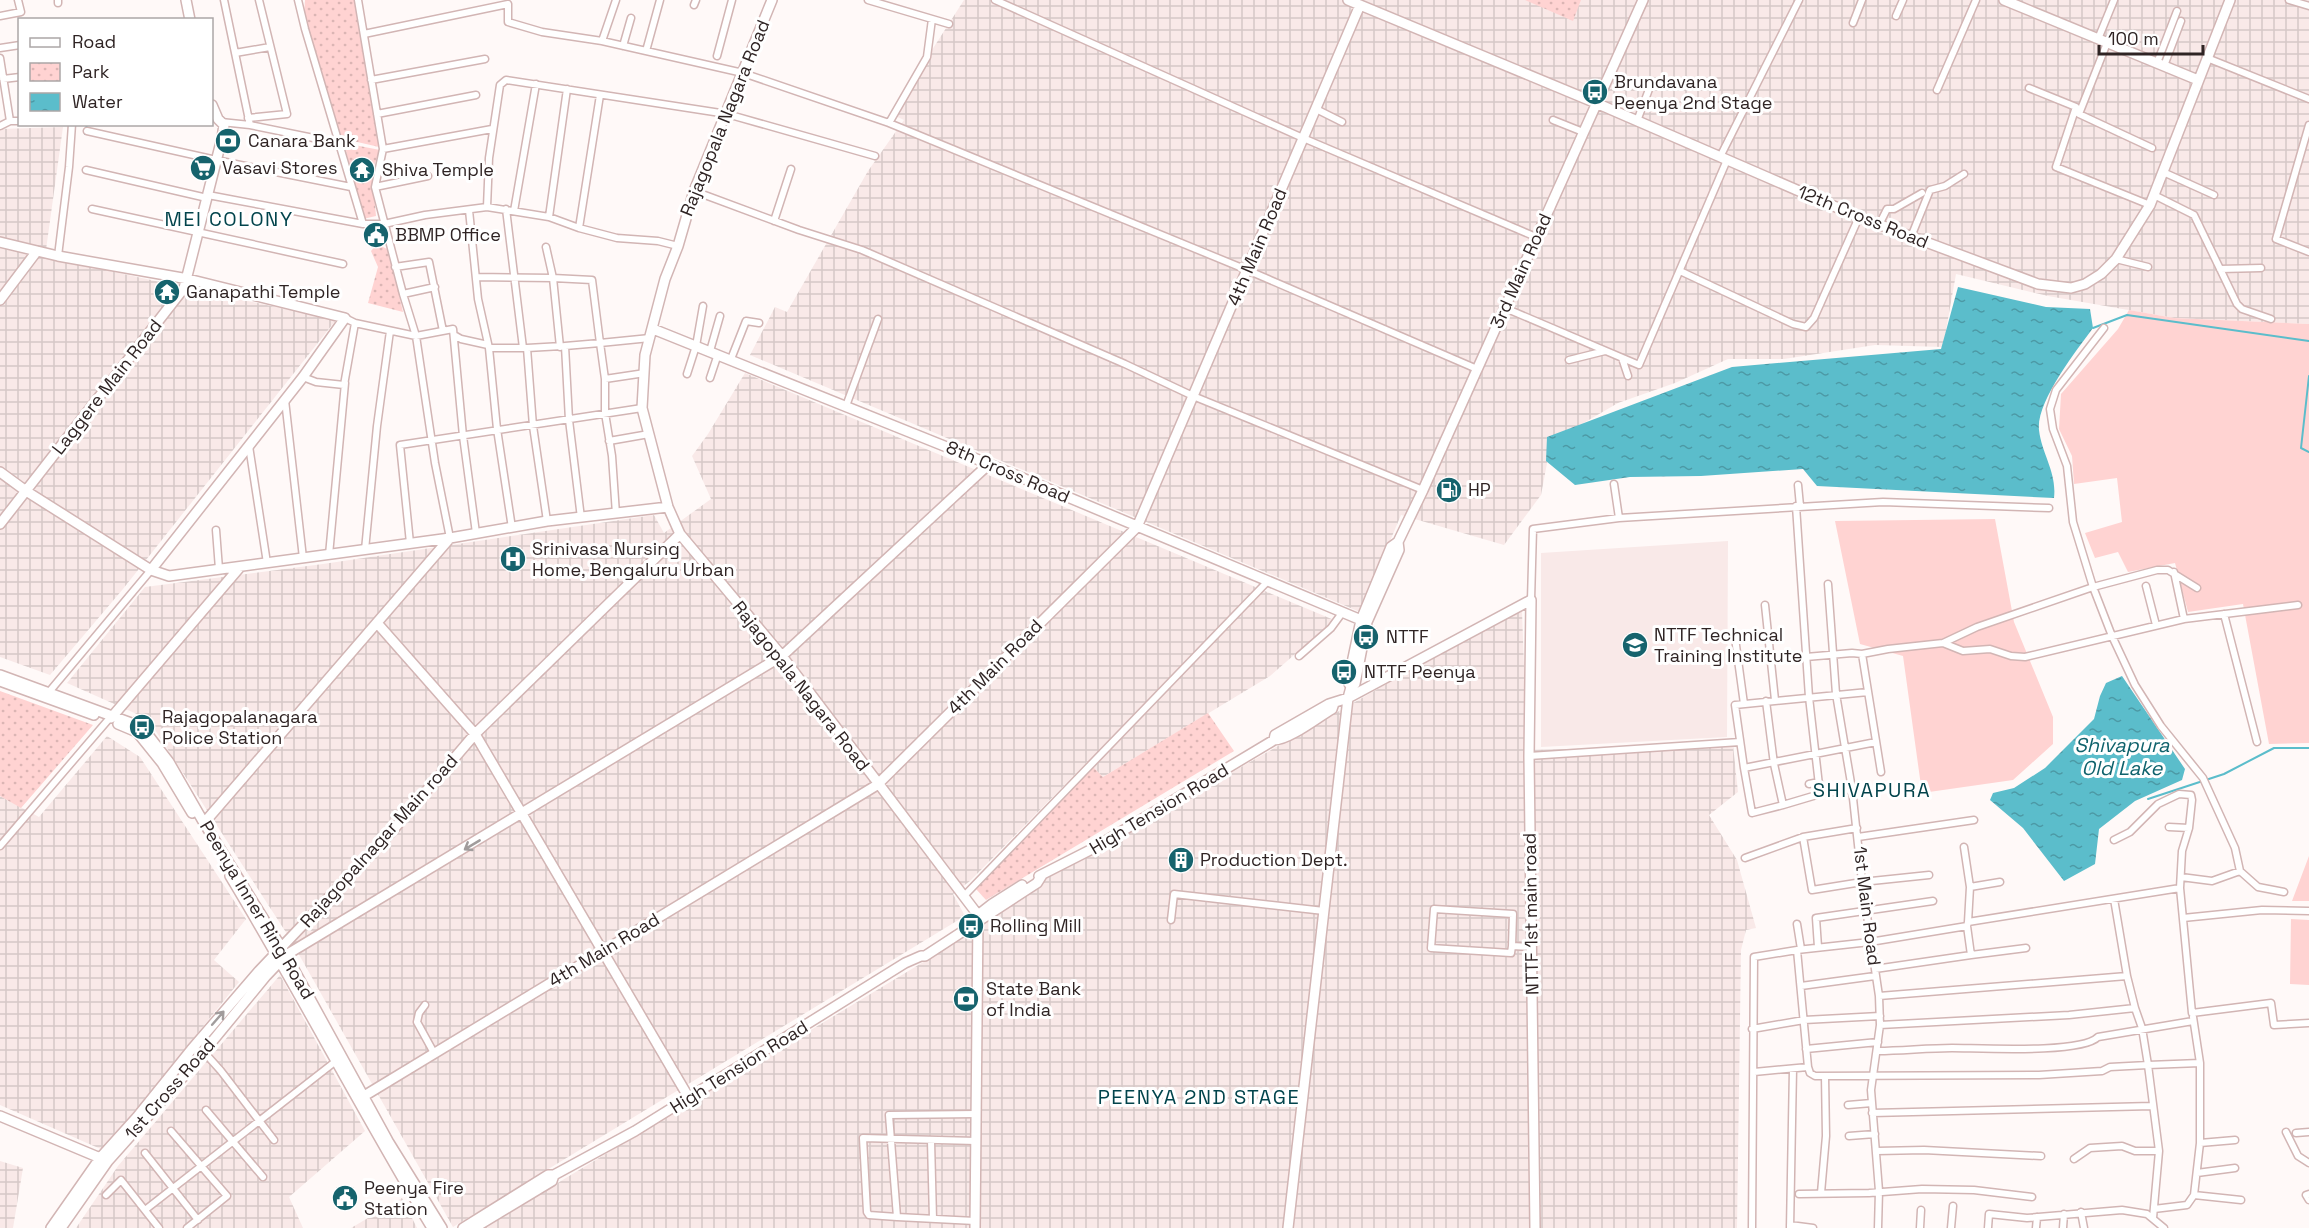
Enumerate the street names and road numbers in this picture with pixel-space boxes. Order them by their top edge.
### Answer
street label: Rajagopala Nagara Road [675,16,775,219]
street label: 12th Cross Road [1794,180,1932,253]
street label: 4th Main Road [1221,185,1292,309]
street label: 3rd Main Road [1485,210,1556,332]
street label: Laggere Main Road [47,314,167,459]
street label: 8th Cross Road [943,435,1073,508]
street label: Rajagopala Nagara Road [728,596,875,775]
street label: 4th Main Road [942,614,1047,719]
street label: Rajagopalnagar Main road [295,749,462,932]
street label: High Tension Road [1085,758,1233,859]
street label: Peenya Inner Ring Road [195,816,320,1003]
street label: NTTF 1st main road [1518,833,1543,995]
street label: 1st Main Road [1849,845,1886,967]
street label: 4th Main Road [544,907,663,992]
street label: High Tension Road [666,1015,812,1118]
street label: 1st Cross Road [119,1033,220,1144]

